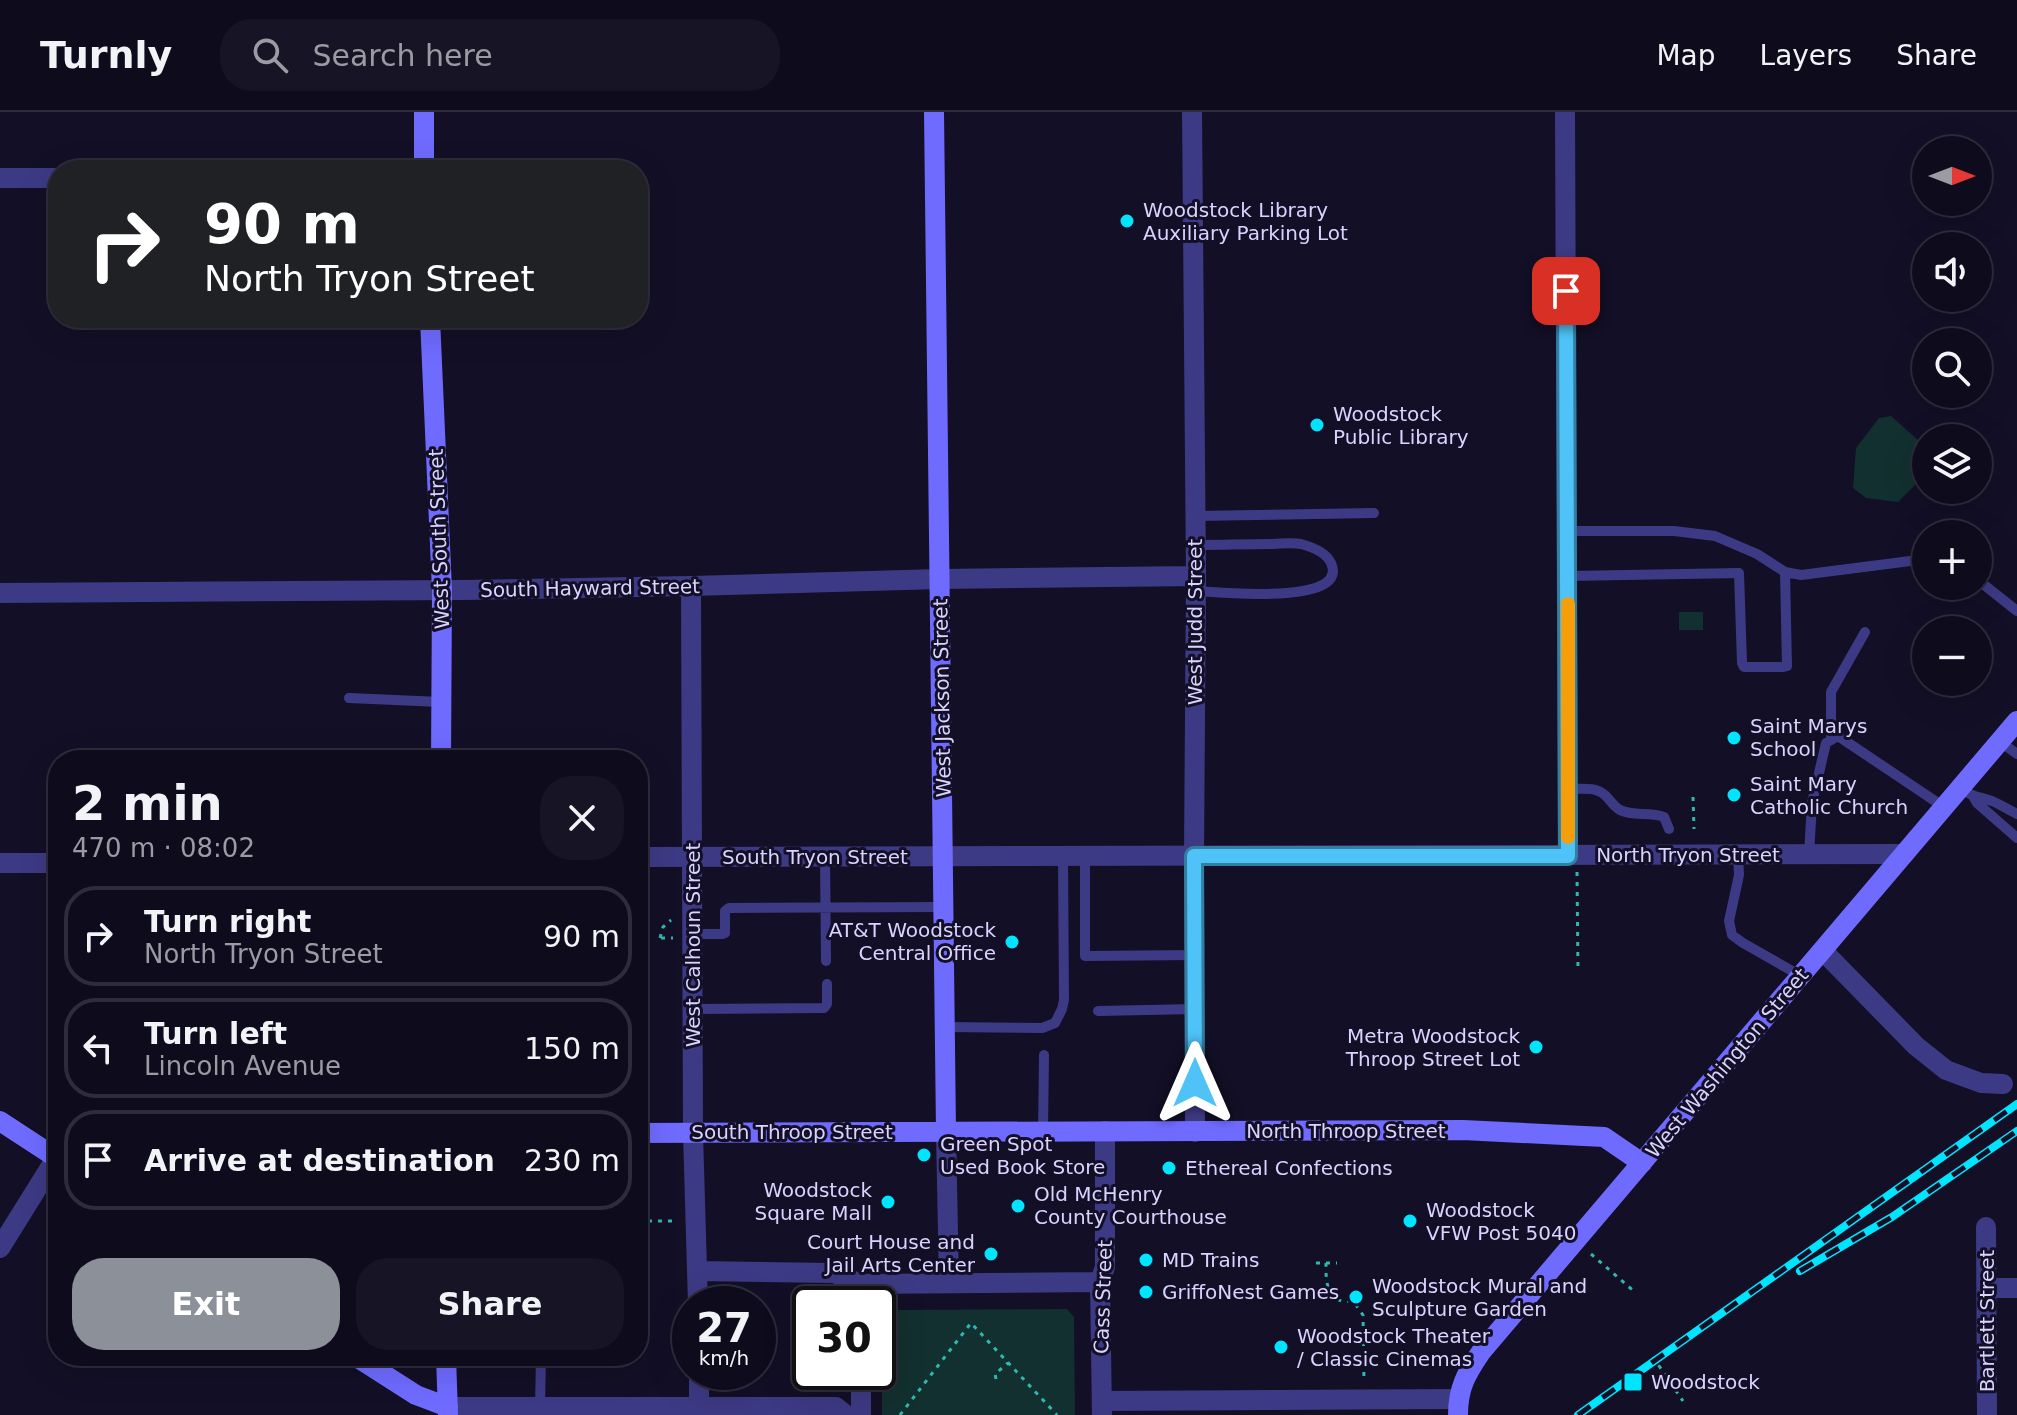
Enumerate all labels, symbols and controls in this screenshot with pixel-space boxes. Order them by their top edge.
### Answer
search box [220,19,780,91]
text: Turnly [40,33,172,77]
icon: search [248,33,292,77]
text: Search here [312,38,493,73]
text: Map [1656,39,1716,72]
text: Layers [1760,39,1852,72]
text: Share [1896,39,1977,72]
north arrow [1912,136,1992,216]
map controls [1912,136,1992,696]
text: 90 m [204,191,360,256]
icon: right [72,192,176,296]
place label: Woodstock Library Auxiliary Parking Lot [1143,198,1348,245]
marker: Woodstock Library Auxiliary Parking Lot [1118,212,1136,230]
button: sound [1912,232,1992,312]
pin [1532,257,1600,325]
text: North Tryon Street [204,258,535,299]
icon: arrive [1544,269,1588,313]
button: search [1912,328,1992,408]
place label: Woodstock Public Library [1333,402,1469,449]
marker: Woodstock Public Library [1308,416,1326,434]
button: layers [1912,424,1992,504]
street label: West South Street [424,448,454,630]
button: + [1912,520,1992,600]
street label: West Judd Street [1183,539,1207,705]
street label: South Hayward Street [480,574,700,602]
street label: West Jackson Street [928,598,956,798]
button: − [1912,616,1992,696]
place label: Saint Marys School [1750,714,1867,761]
marker: Saint Marys School [1725,729,1743,747]
place label: Saint Mary Catholic Church [1750,772,1908,819]
text: 2 min [72,775,223,831]
button: close [540,776,624,860]
marker: Saint Mary Catholic Church [1725,786,1743,804]
text: 470 m · 08:02 [72,833,255,863]
street label: West Calhoun Street [681,842,705,1047]
street label: North Tryon Street [1596,843,1780,867]
street label: South Tryon Street [722,845,908,869]
text: Turn right [144,904,311,939]
icon: right [76,914,120,958]
place label: AT&T Woodstock Central Office [829,918,996,965]
text: 90 m [543,919,620,954]
marker: AT&T Woodstock Central Office [1003,933,1021,951]
text: North Tryon Street [144,939,383,969]
street label: West Washington Street [1641,963,1813,1163]
text: Turn left [144,1016,287,1051]
place label: Metra Woodstock Throop Street Lot [1345,1024,1520,1071]
icon: left [76,1026,120,1070]
text: 150 m [524,1031,620,1066]
marker: Metra Woodstock Throop Street Lot [1527,1038,1545,1056]
position arrow [1153,1041,1237,1125]
text: Lincoln Avenue [144,1051,341,1081]
street label: North Throop Street [1246,1119,1446,1143]
street label: South Throop Street [691,1120,893,1144]
place label: Green Spot Used Book Store [940,1132,1105,1179]
icon: arrive [76,1138,120,1182]
text: Arrive at destination [144,1143,495,1178]
text: 230 m [524,1143,620,1178]
marker: Green Spot Used Book Store [915,1146,933,1164]
place label: Ethereal Confections [1185,1156,1393,1180]
marker: Ethereal Confections [1160,1159,1178,1177]
place label: Woodstock Square Mall [755,1178,872,1225]
place label: Old McHenry County Courthouse [1034,1182,1227,1229]
marker: Woodstock Square Mall [879,1193,897,1211]
marker: Old McHenry County Courthouse [1009,1197,1027,1215]
place label: Woodstock VFW Post 5040 [1426,1198,1576,1245]
marker: Woodstock VFW Post 5040 [1401,1212,1419,1230]
place label: Court House and Jail Arts Center [807,1230,976,1277]
street label: Cass Street [1089,1239,1117,1354]
marker: Court House and Jail Arts Center [982,1245,1000,1263]
place label: MD Trains [1162,1248,1259,1272]
street label: Bartlett Street [1975,1249,1999,1392]
marker: MD Trains [1137,1251,1155,1269]
button: Exit [72,1258,340,1350]
button: Share [356,1258,624,1350]
place label: Woodstock Mural and Sculpture Garden [1372,1274,1587,1321]
place label: GriffoNest Games [1162,1280,1339,1304]
marker: GriffoNest Games [1137,1283,1155,1301]
speed limit sign: 30 [792,1286,896,1390]
marker: Woodstock Mural and Sculpture Garden [1347,1288,1365,1306]
text: 27 [696,1305,752,1351]
place label: Woodstock Theater / Classic Cinemas [1297,1324,1491,1371]
marker: Woodstock Theater / Classic Cinemas [1272,1338,1290,1356]
text: km/h [699,1346,749,1370]
place label: Woodstock [1651,1370,1760,1394]
marker: Woodstock [1622,1371,1644,1393]

